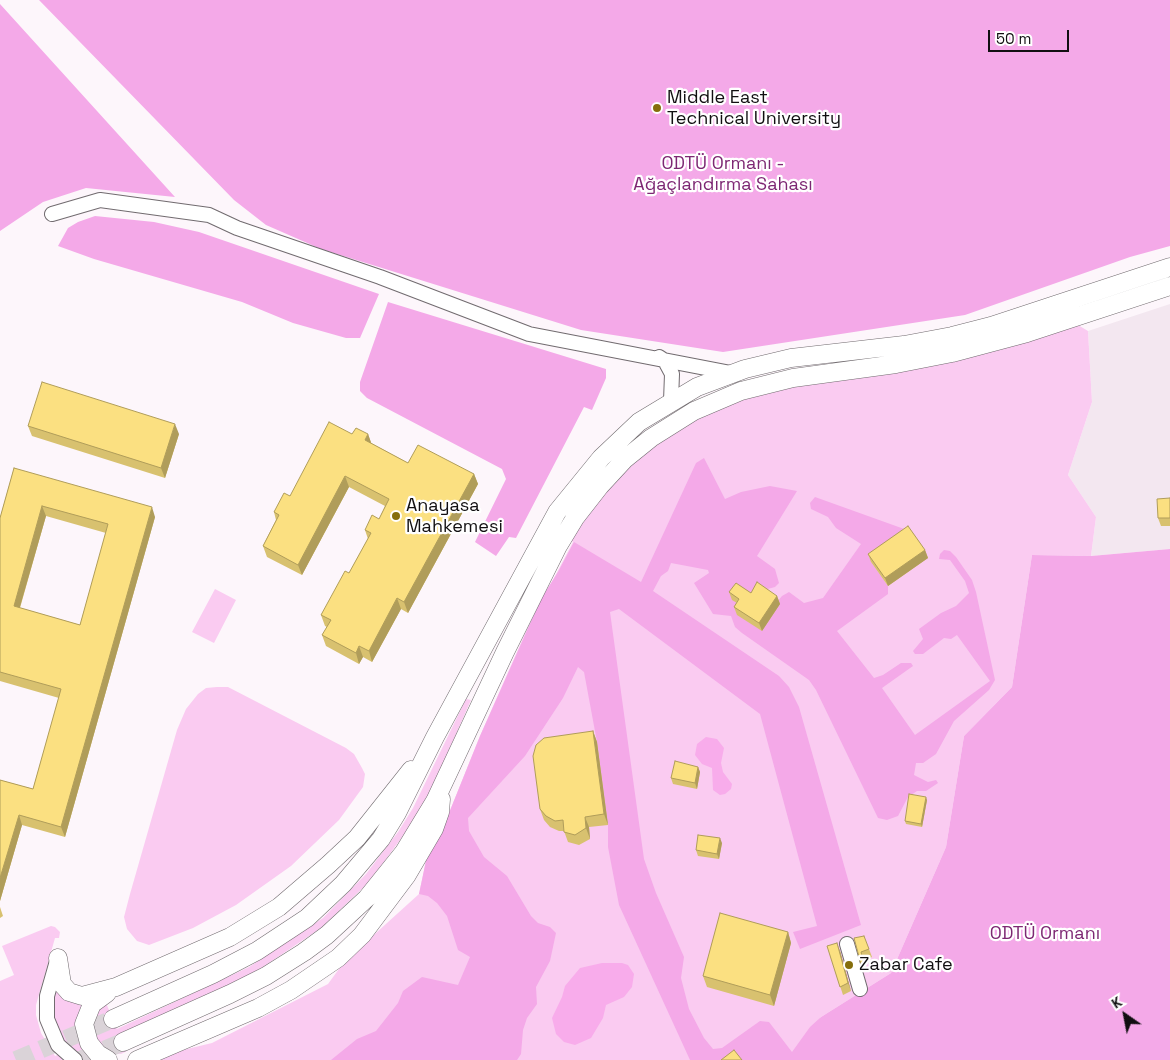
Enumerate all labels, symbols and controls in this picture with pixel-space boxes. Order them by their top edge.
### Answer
scale bar [990,20,1071,52]
text: 50 m [996,29,1031,48]
place label: Middle East Technical University [667,87,841,130]
marker: Middle East Technical University [651,102,663,114]
park label: ODTÜ Ormanı - Ağaçlandırma Sahası [633,153,813,195]
place label: Anayasa Mahkemesi [406,495,503,538]
marker: Anayasa Mahkemesi [390,510,402,522]
park label: ODTÜ Ormanı [990,923,1100,945]
place label: Zabar Cafe [859,954,953,976]
marker: Zabar Cafe [843,959,855,971]
north arrow [1100,990,1150,1040]
text: K [1108,992,1125,1012]

